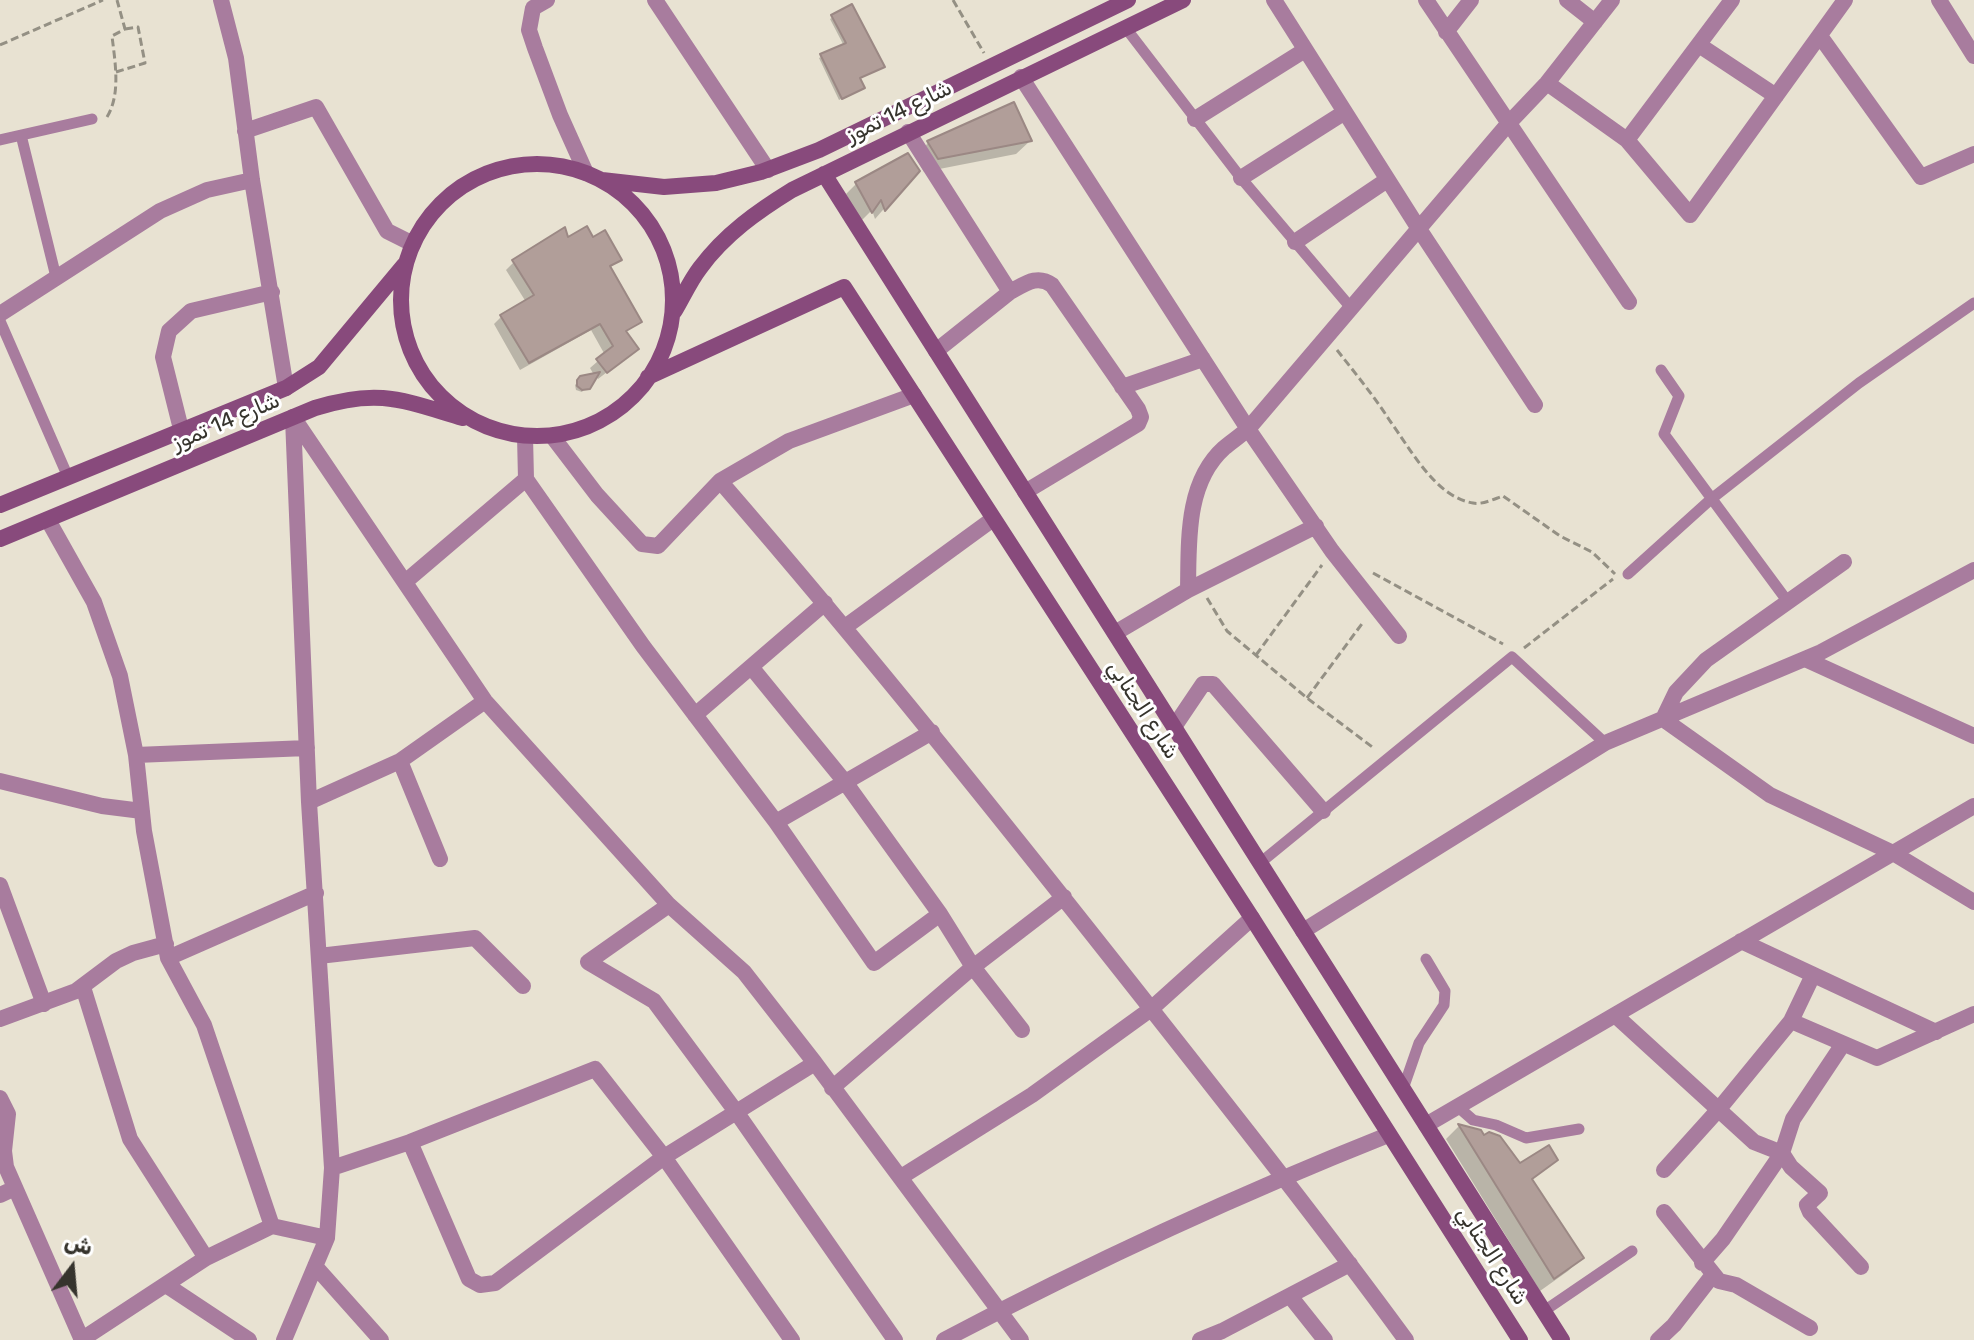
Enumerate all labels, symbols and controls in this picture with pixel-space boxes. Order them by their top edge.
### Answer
street label: شارع 14 تموز [842,75,956,149]
street label: شارع 14 تموز [168,387,284,457]
street label: شارع الجنابي [1101,656,1185,764]
street label: شارع الجنابي [1450,1202,1534,1310]
north arrow [32,1228,112,1308]
text: ش [62,1228,96,1261]

